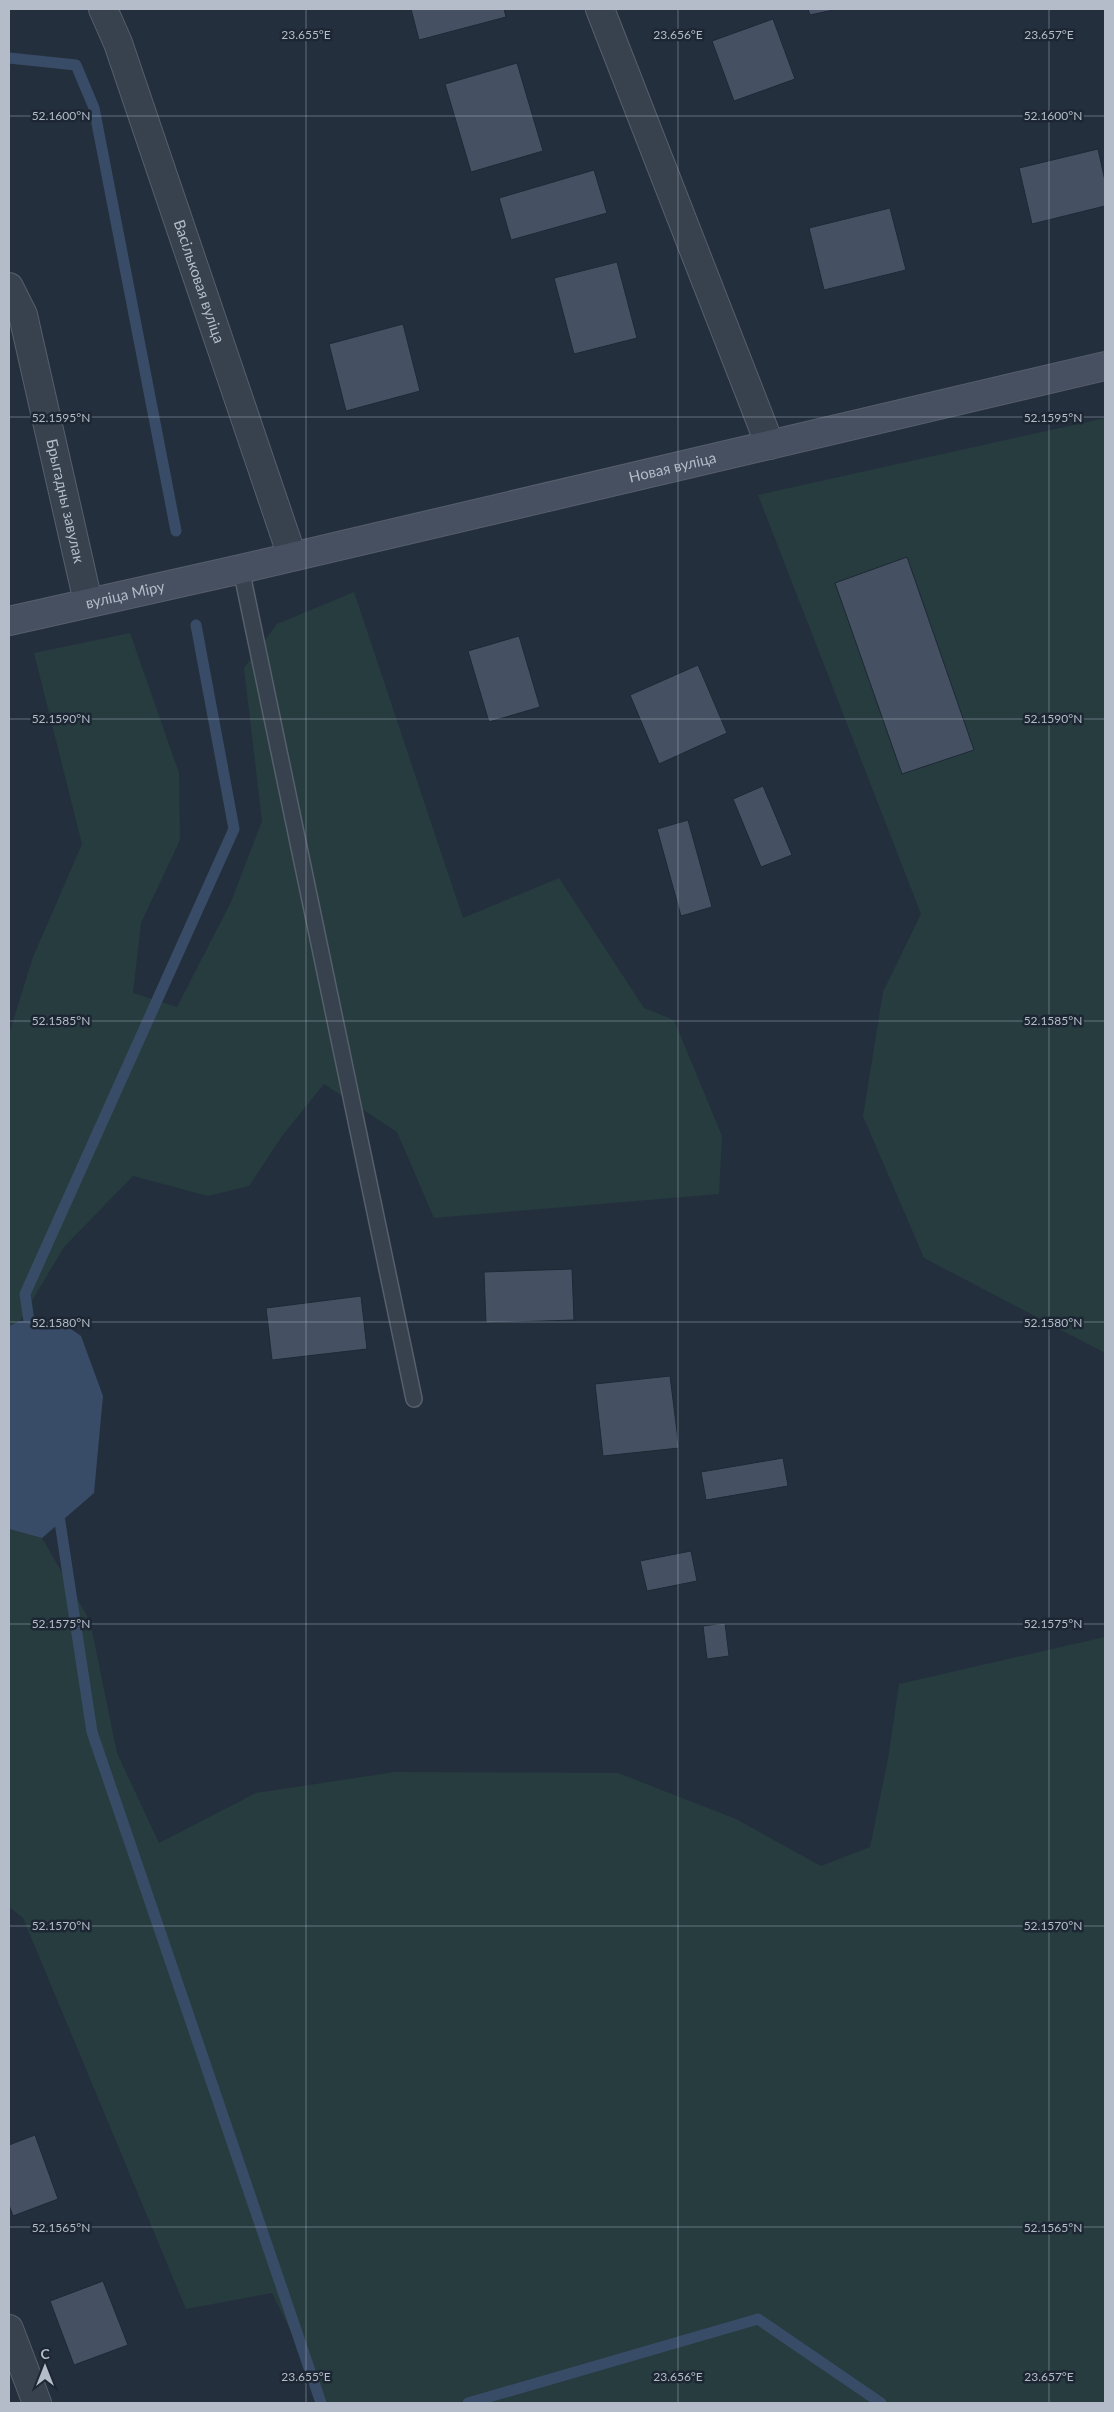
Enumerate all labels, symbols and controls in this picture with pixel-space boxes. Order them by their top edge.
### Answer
text: 23.655°E [281,27,331,42]
text: 23.656°E [653,27,703,42]
text: 23.657°E [1024,27,1074,42]
text: 52.1600°N [32,108,90,123]
text: 52.1600°N [1024,108,1082,123]
street label: Васільковая вуліца [171,217,229,345]
text: 52.1595°N [32,410,90,425]
text: 52.1595°N [1024,410,1082,425]
street label: Брыгадны завулак [43,437,89,565]
street label: Новая вуліца [627,448,718,486]
street label: вуліца Міру [84,576,166,612]
text: 52.1590°N [32,711,90,726]
text: 52.1590°N [1024,711,1082,726]
text: 52.1585°N [32,1013,90,1028]
text: 52.1585°N [1024,1013,1082,1028]
text: 52.1580°N [32,1315,90,1330]
text: 52.1580°N [1024,1315,1082,1330]
text: 52.1575°N [32,1616,90,1631]
text: 52.1575°N [1024,1616,1082,1631]
text: 52.1570°N [32,1918,90,1933]
text: 52.1570°N [1024,1918,1082,1933]
text: 52.1565°N [32,2220,90,2235]
text: 52.1565°N [1024,2220,1082,2235]
north arrow [20,2342,70,2392]
text: С [40,2345,50,2362]
text: 23.655°E [281,2369,331,2384]
text: 23.656°E [653,2369,703,2384]
text: 23.657°E [1024,2369,1074,2384]

